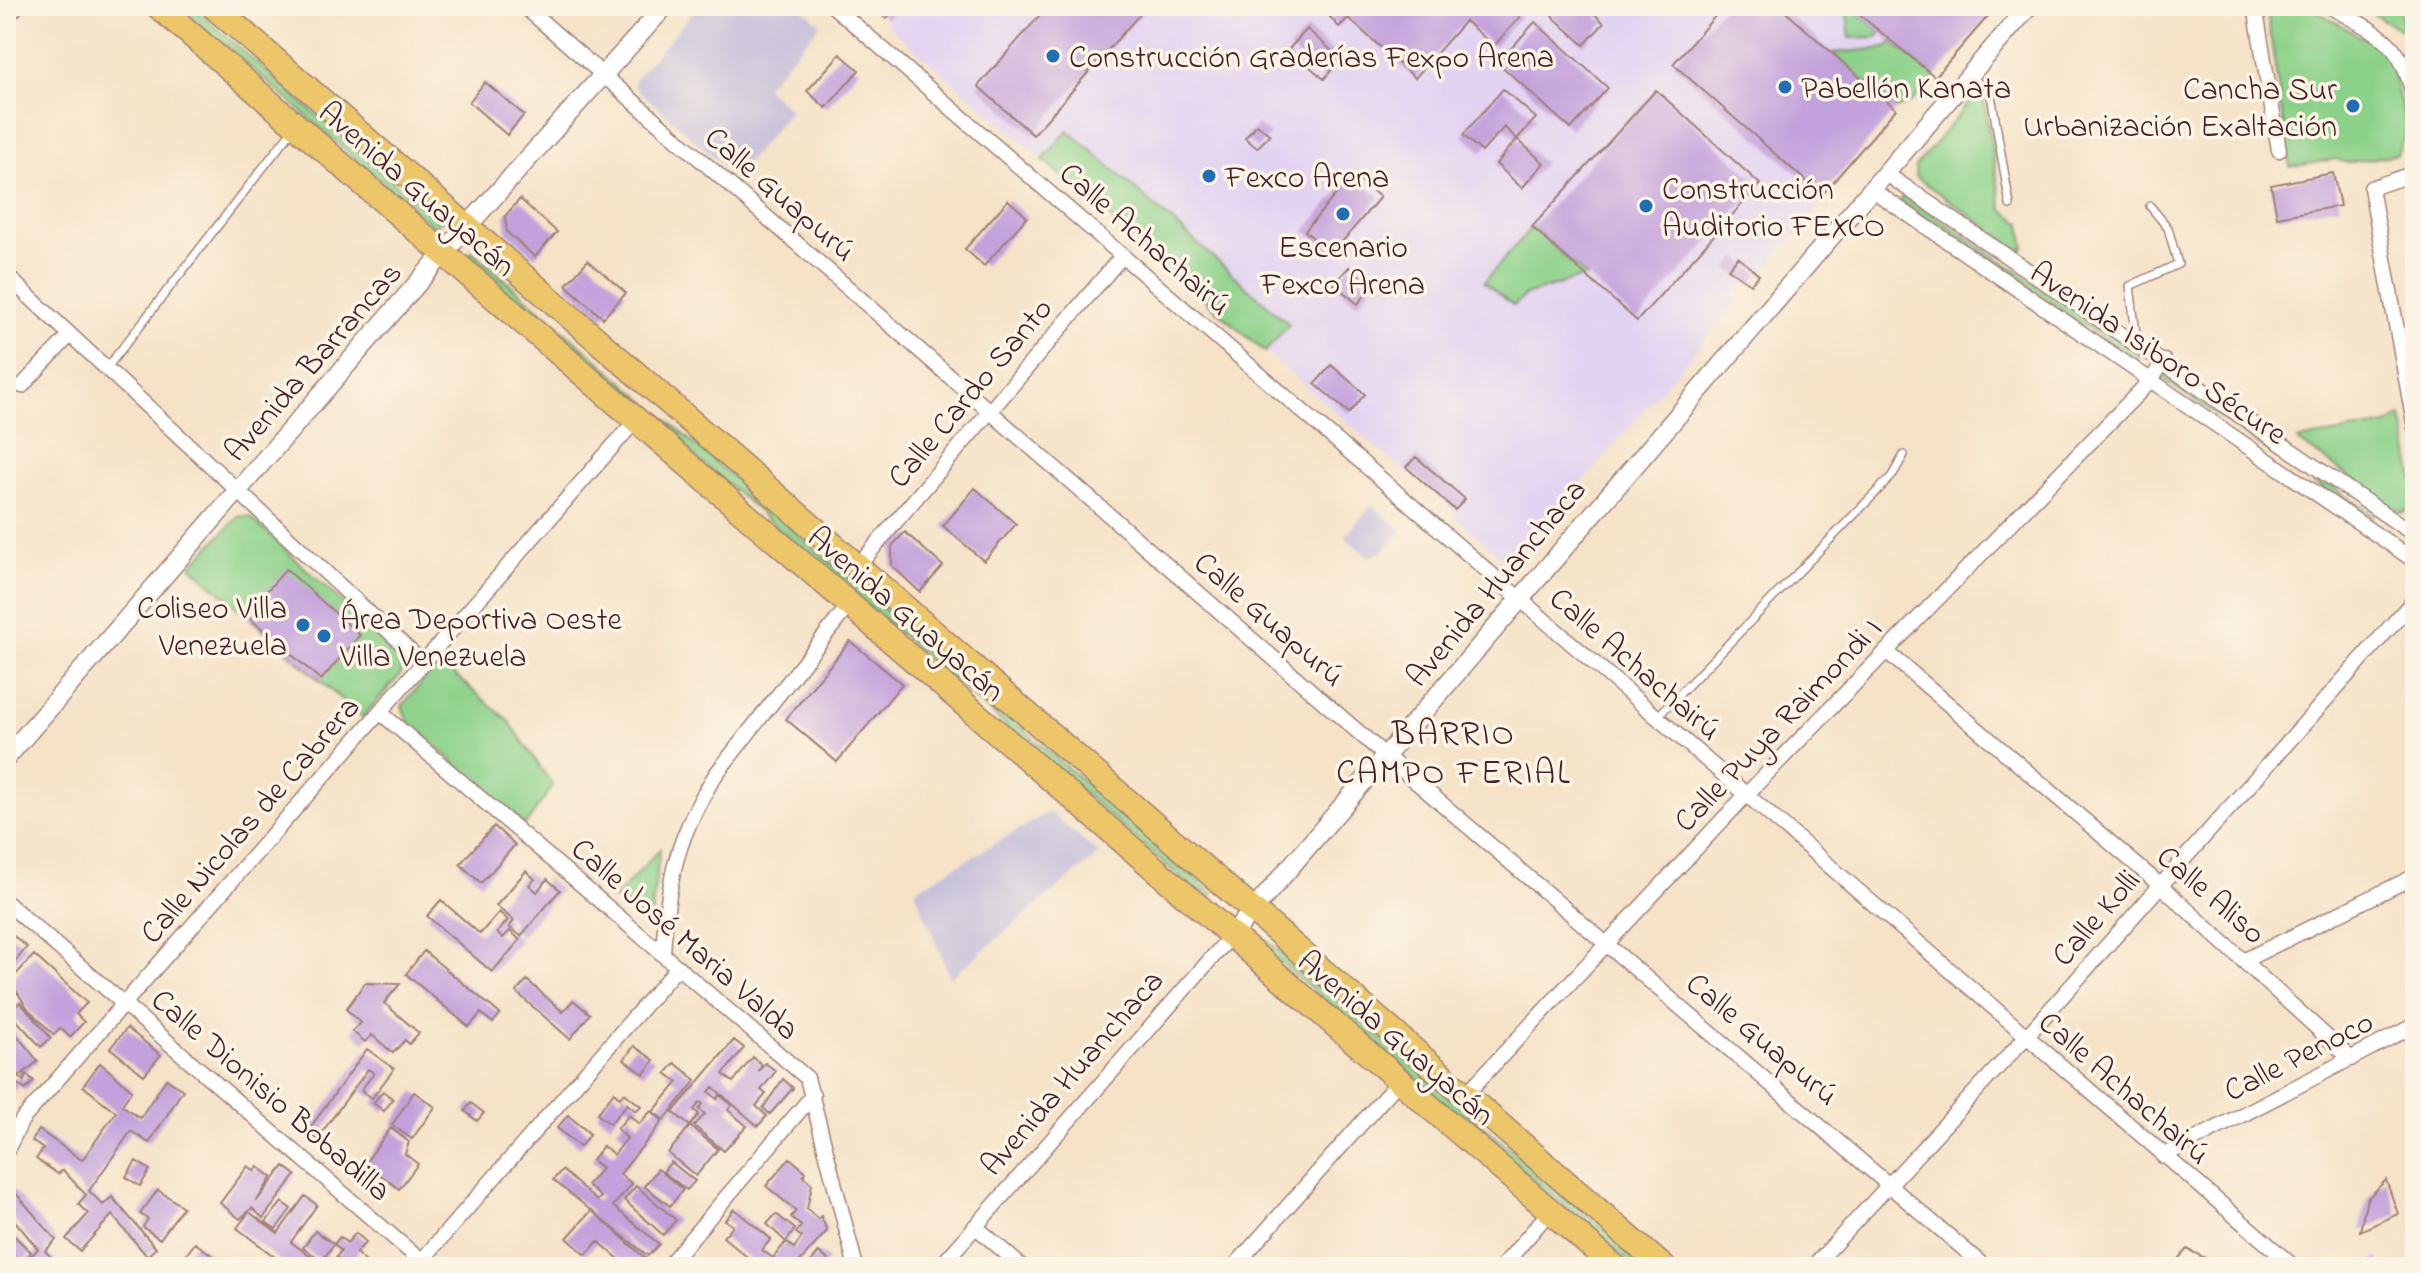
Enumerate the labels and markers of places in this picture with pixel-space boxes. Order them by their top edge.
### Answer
place label: Construcción Graderías Fexpo Arena [1069,36,1554,83]
marker: Construcción Graderías Fexpo Arena [1044,47,1062,65]
place label: Pabellón Kanata [1801,67,2011,114]
place label: Cancha Sur Urbanización Exaltación [2023,68,2337,152]
marker: Pabellón Kanata [1776,78,1794,96]
marker: Cancha Sur Urbanización Exaltación [2344,97,2362,115]
place label: Fexco Arena [1224,156,1389,203]
marker: Fexco Arena [1200,167,1218,185]
place label: Construcción Auditorio FEXCO [1662,168,1885,252]
marker: Construcción Auditorio FEXCO [1637,197,1655,215]
marker: Escenario Fexco Arena [1334,205,1352,223]
place label: Escenario Fexco Arena [1260,226,1425,310]
place label: Coliseo Villa Venezuela [137,587,287,671]
place label: Área Deportiva Oeste Villa Venezuela [339,598,623,682]
marker: Coliseo Villa Venezuela [294,616,312,634]
marker: Área Deportiva Oeste Villa Venezuela [315,627,333,645]

